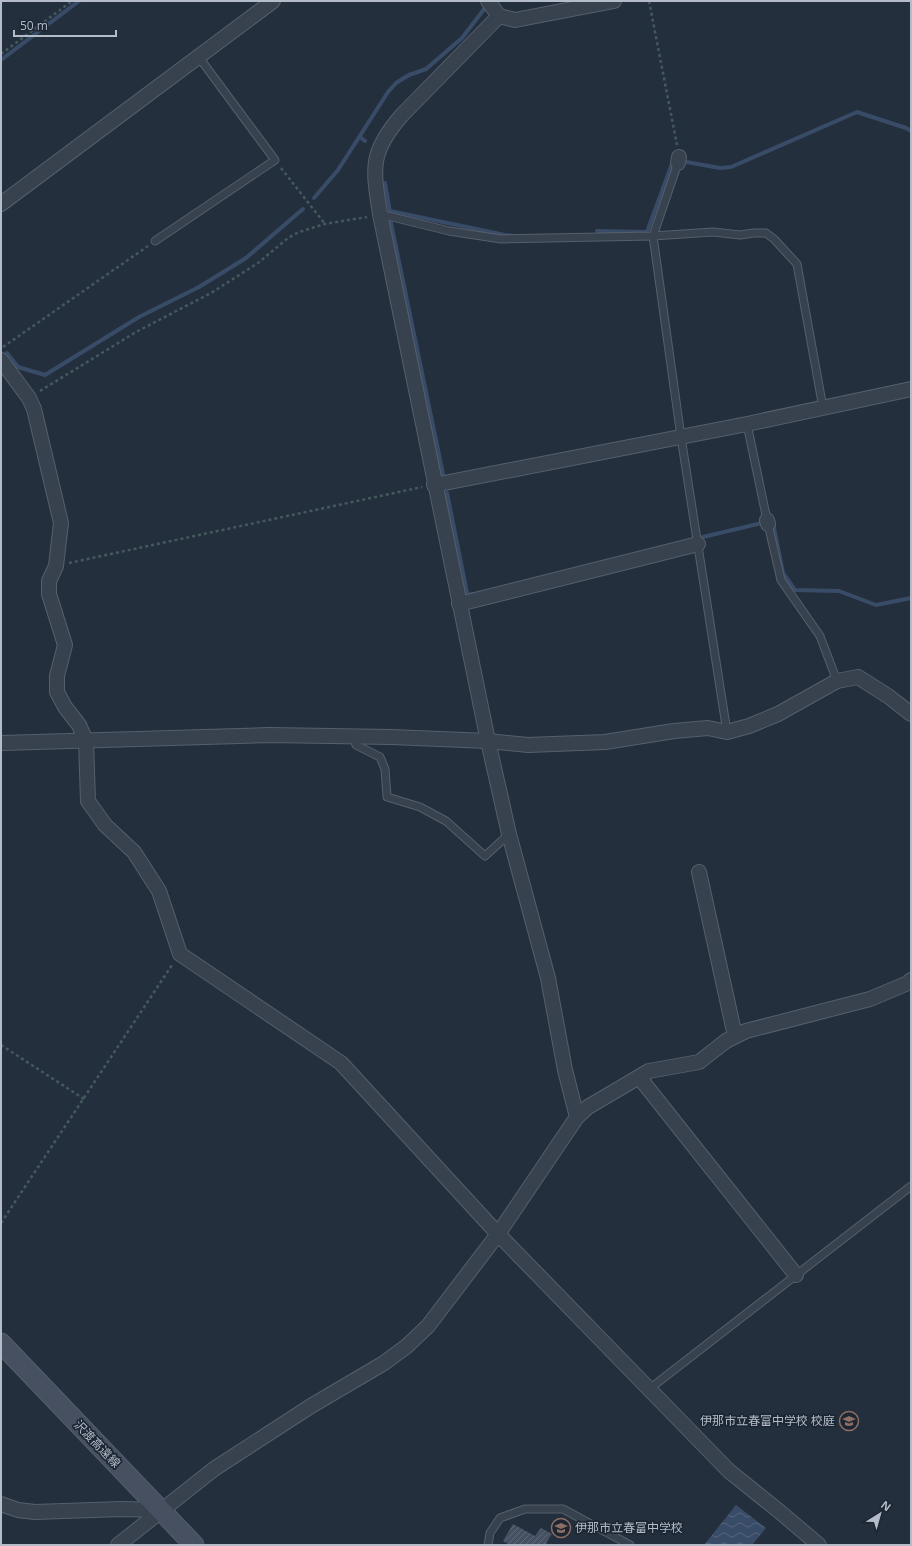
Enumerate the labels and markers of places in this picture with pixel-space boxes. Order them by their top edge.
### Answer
school or university icon: 伊那市立春富中学校 校庭 [838,1410,860,1432]
place label: 伊那市立春富中学校 校庭 [700,1412,835,1429]
school or university icon: 伊那市立春富中学校 [550,1517,572,1539]
place label: 伊那市立春富中学校 [575,1519,683,1536]

